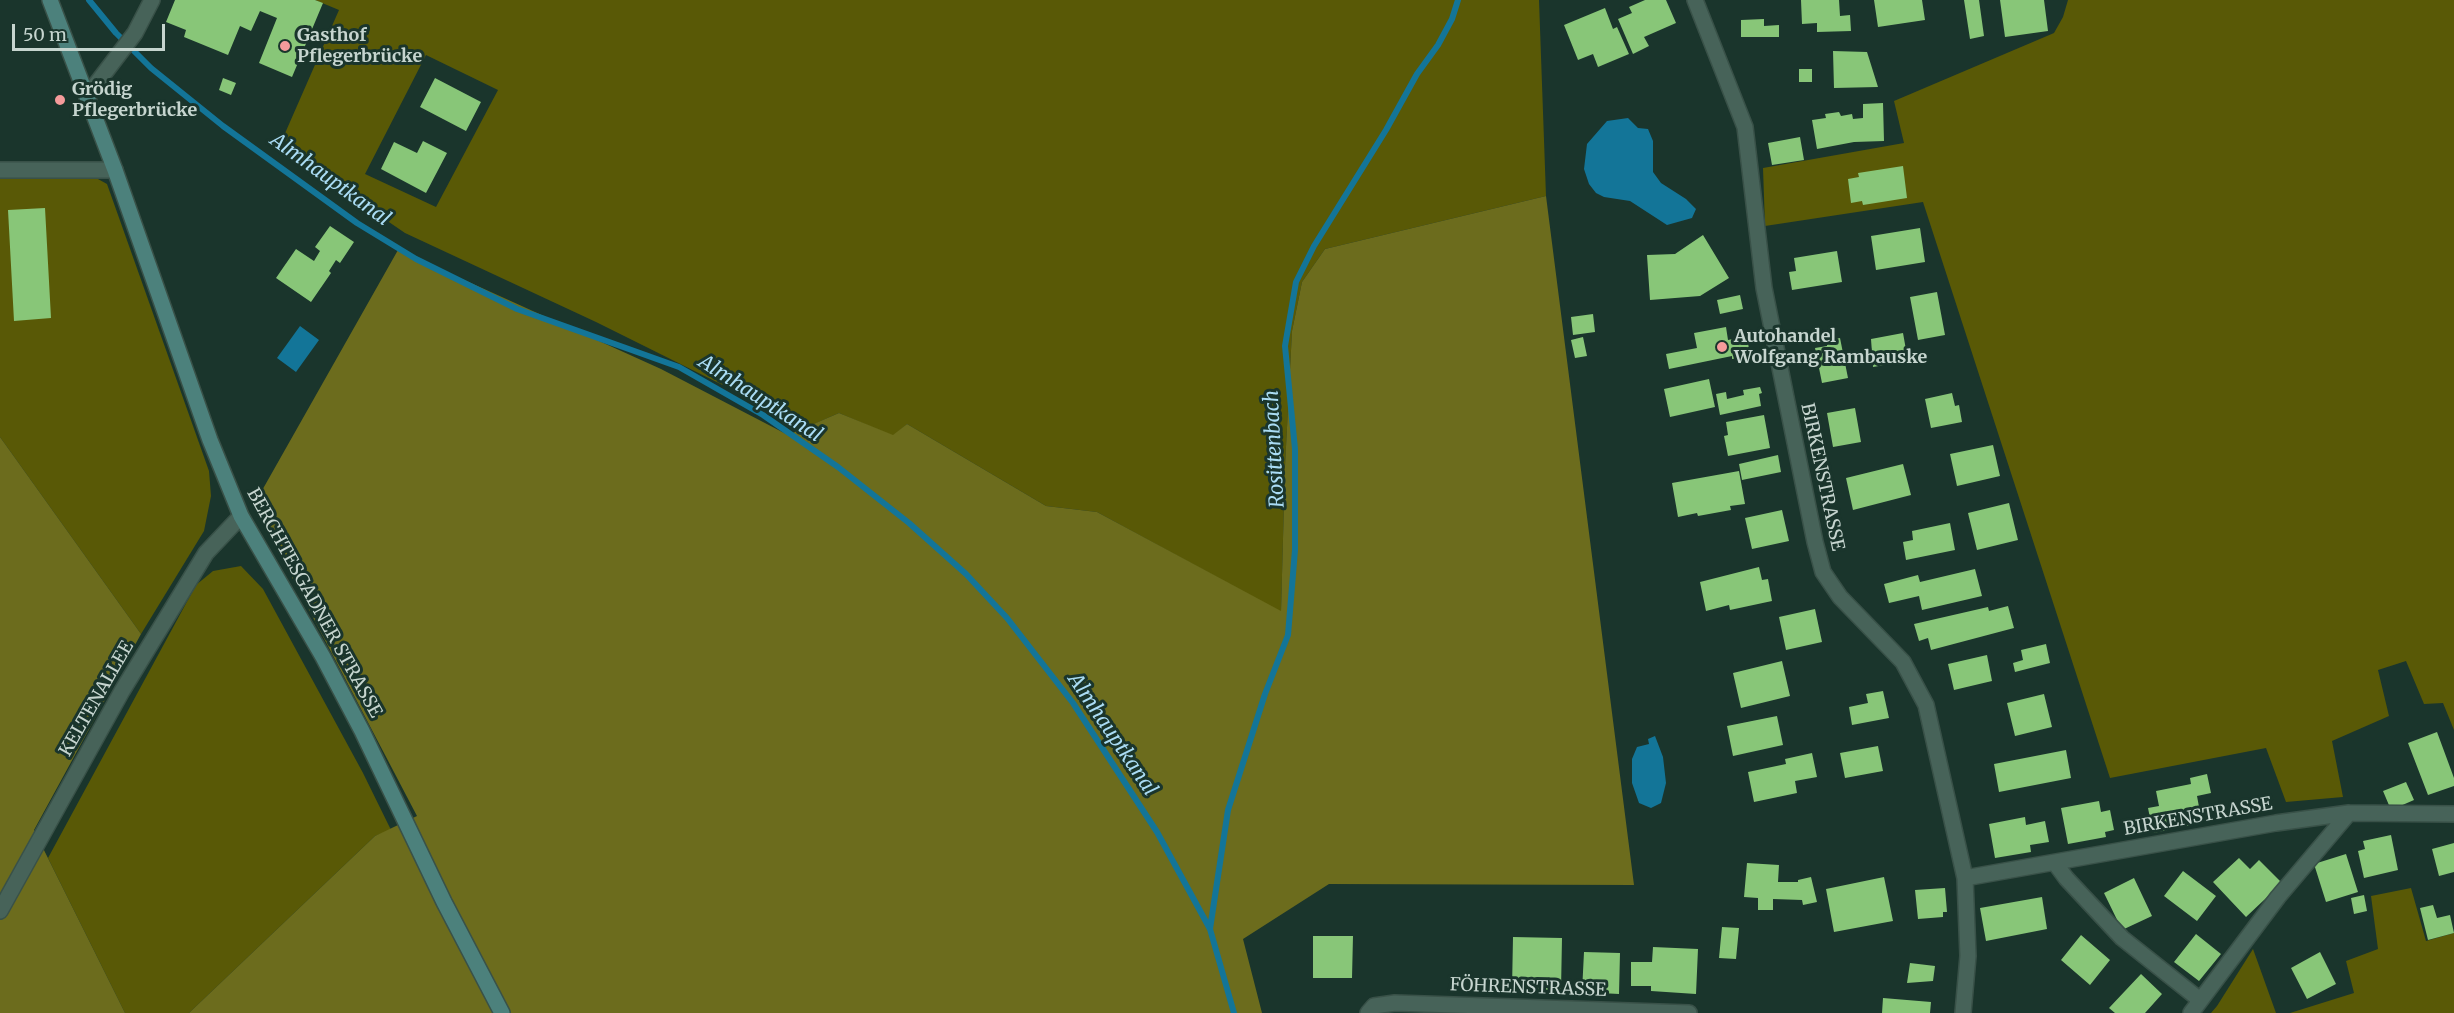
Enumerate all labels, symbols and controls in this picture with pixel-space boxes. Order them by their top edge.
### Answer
scale bar [15,12,168,50]
text: 50 m [23,23,67,46]
place label: Gasthof Pflegerbrücke [297,25,422,68]
marker: Gasthof Pflegerbrücke [278,39,292,53]
place label: Grödig Pflegerbrücke [72,79,197,122]
marker: Grödig Pflegerbrücke [53,93,67,107]
water label: Almhauptkanal [265,128,395,232]
place label: Autohandel Wolfgang Rambauske [1734,326,1927,368]
marker: Autohandel Wolfgang Rambauske [1715,340,1729,354]
water label: Almhauptkanal [694,350,826,448]
water label: Rosittenbach [1260,390,1290,508]
street label: BIRKENSTRASSE [1796,401,1848,553]
street label: BERCHTESGADNER STRASSE [242,485,386,721]
street label: KELTENALLEE [55,638,139,760]
water label: Almhauptkanal [1062,669,1162,801]
street label: BIRKENSTRASSE [2122,793,2274,841]
street label: FÖHRENSTRASSE [1449,974,1607,1002]

